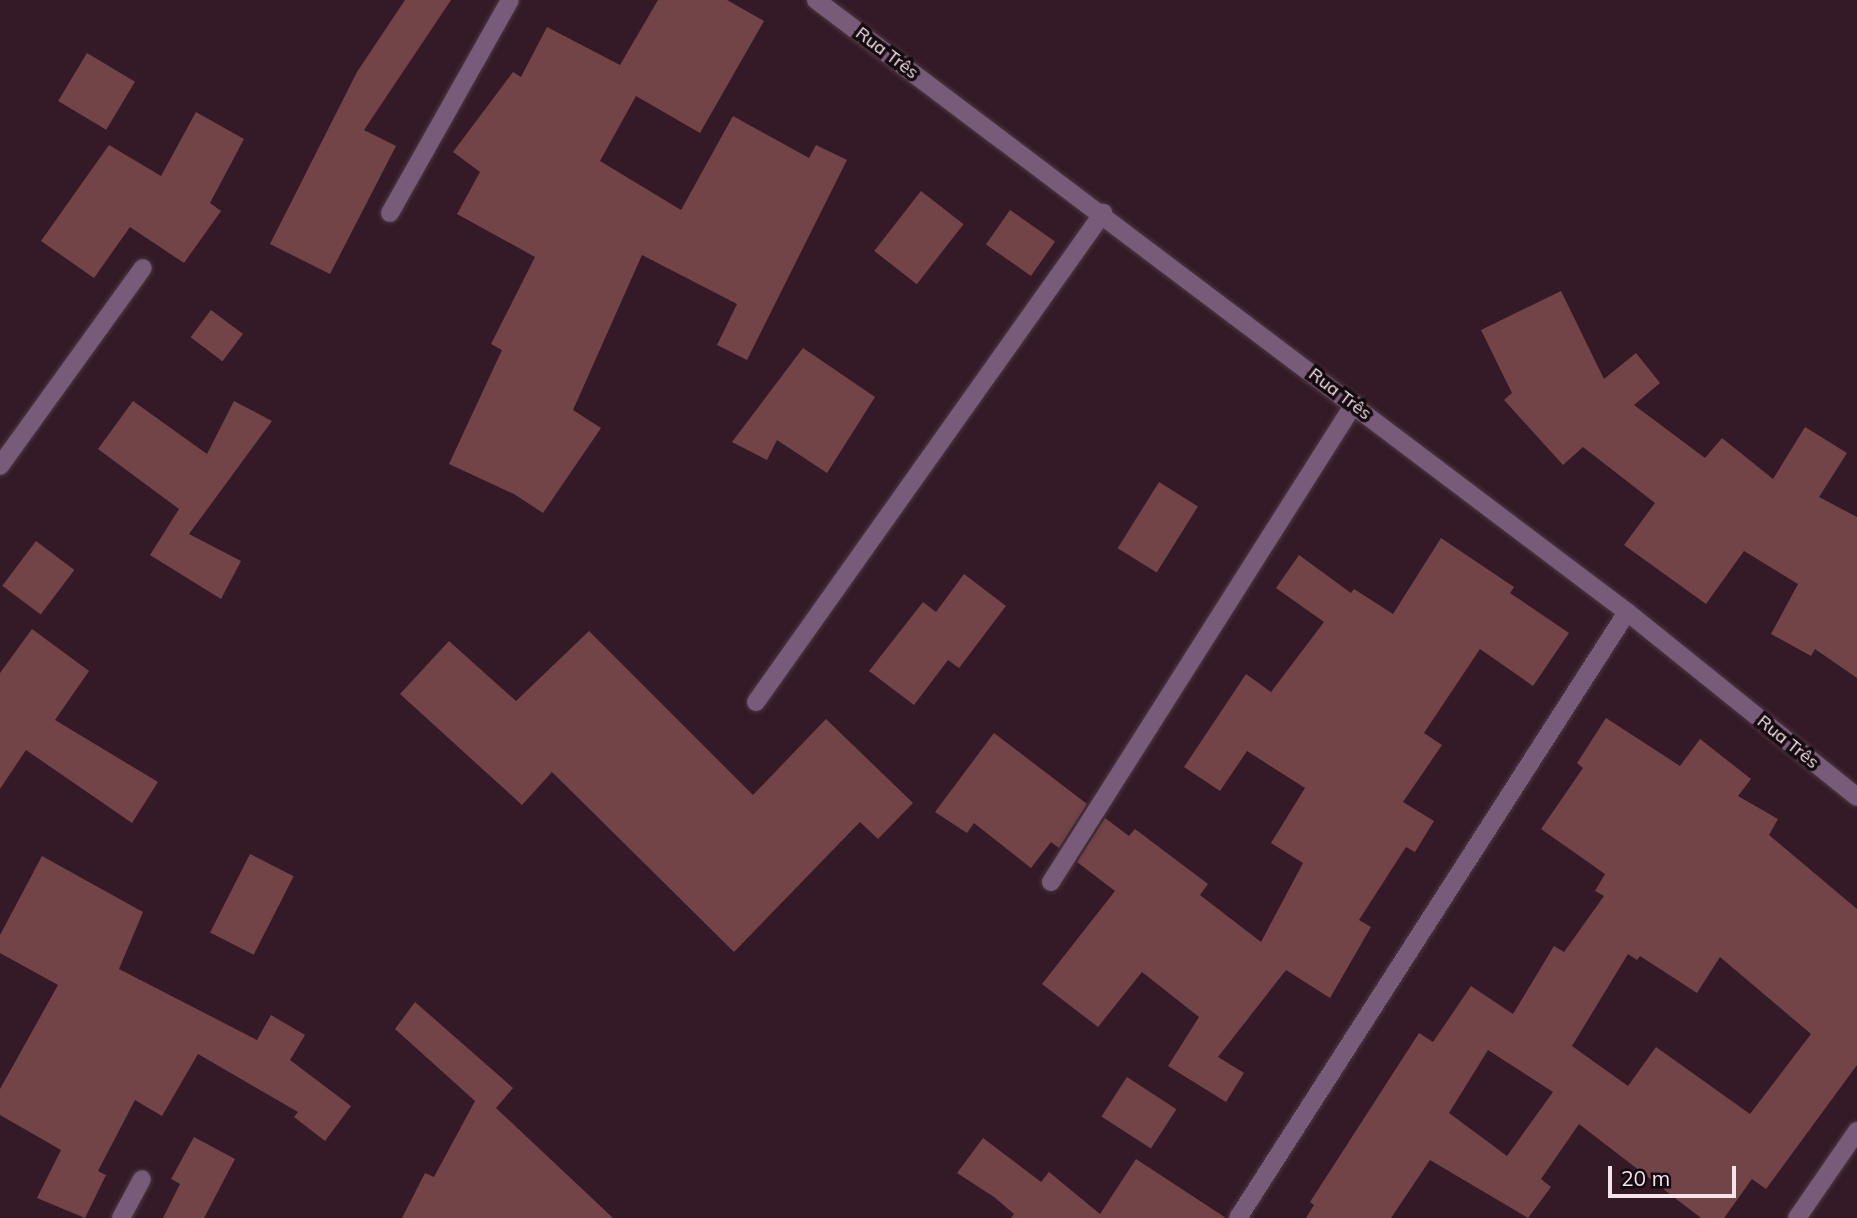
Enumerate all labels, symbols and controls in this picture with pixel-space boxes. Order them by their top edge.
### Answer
street label: Rua Três [851,22,923,84]
street label: Rua Três [1304,363,1376,425]
street label: Rua Três [1753,711,1823,773]
scale bar [1612,1152,1740,1196]
text: 20 m [1621,1165,1670,1191]

